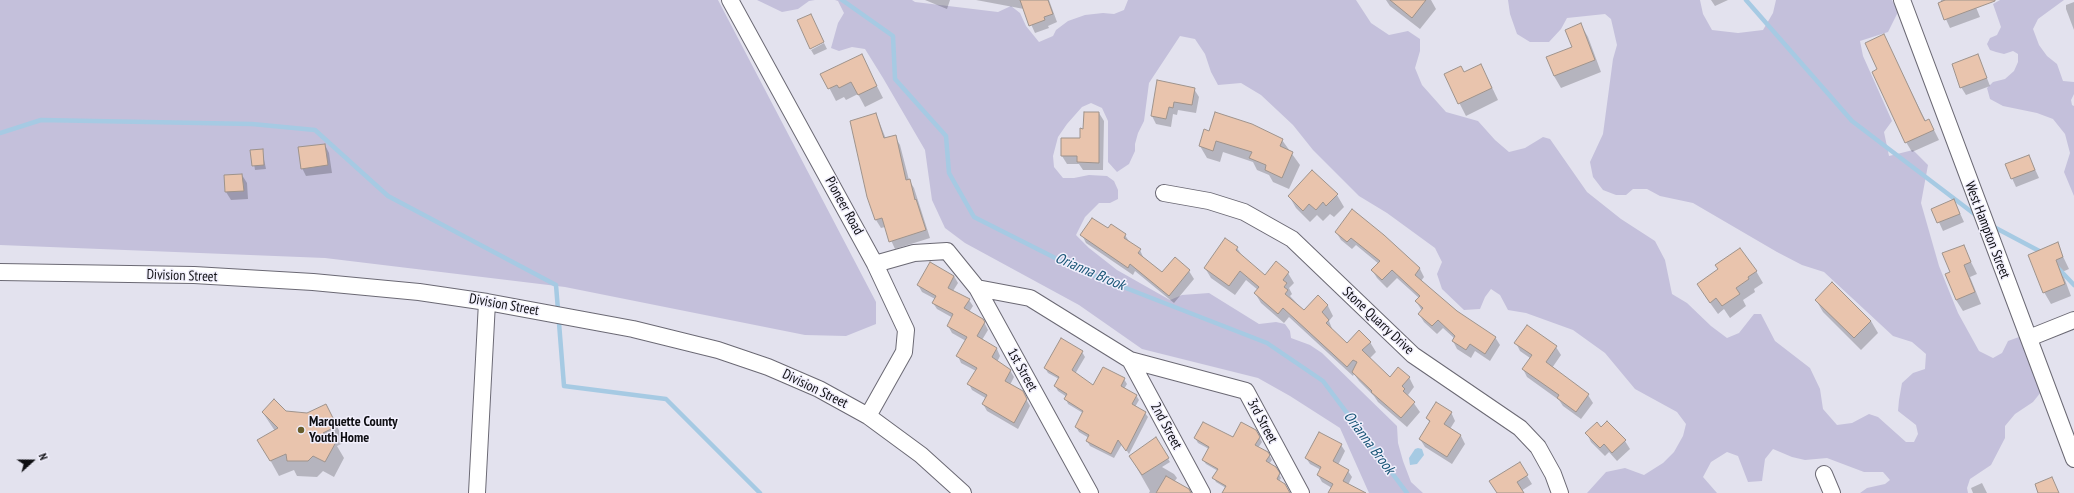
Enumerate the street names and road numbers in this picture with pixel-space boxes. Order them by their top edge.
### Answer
street label: Pioneer Road [821,174,867,238]
street label: West Hampton Street [1961,179,2013,281]
street label: Division Street [146,266,218,286]
street label: Stone Quarry Drive [1339,284,1417,358]
street label: Division Street [468,291,540,319]
street label: 1st Street [1003,345,1041,395]
street label: Division Street [780,366,850,412]
street label: 3rd Street [1243,396,1281,446]
street label: 2nd Street [1147,400,1185,452]

